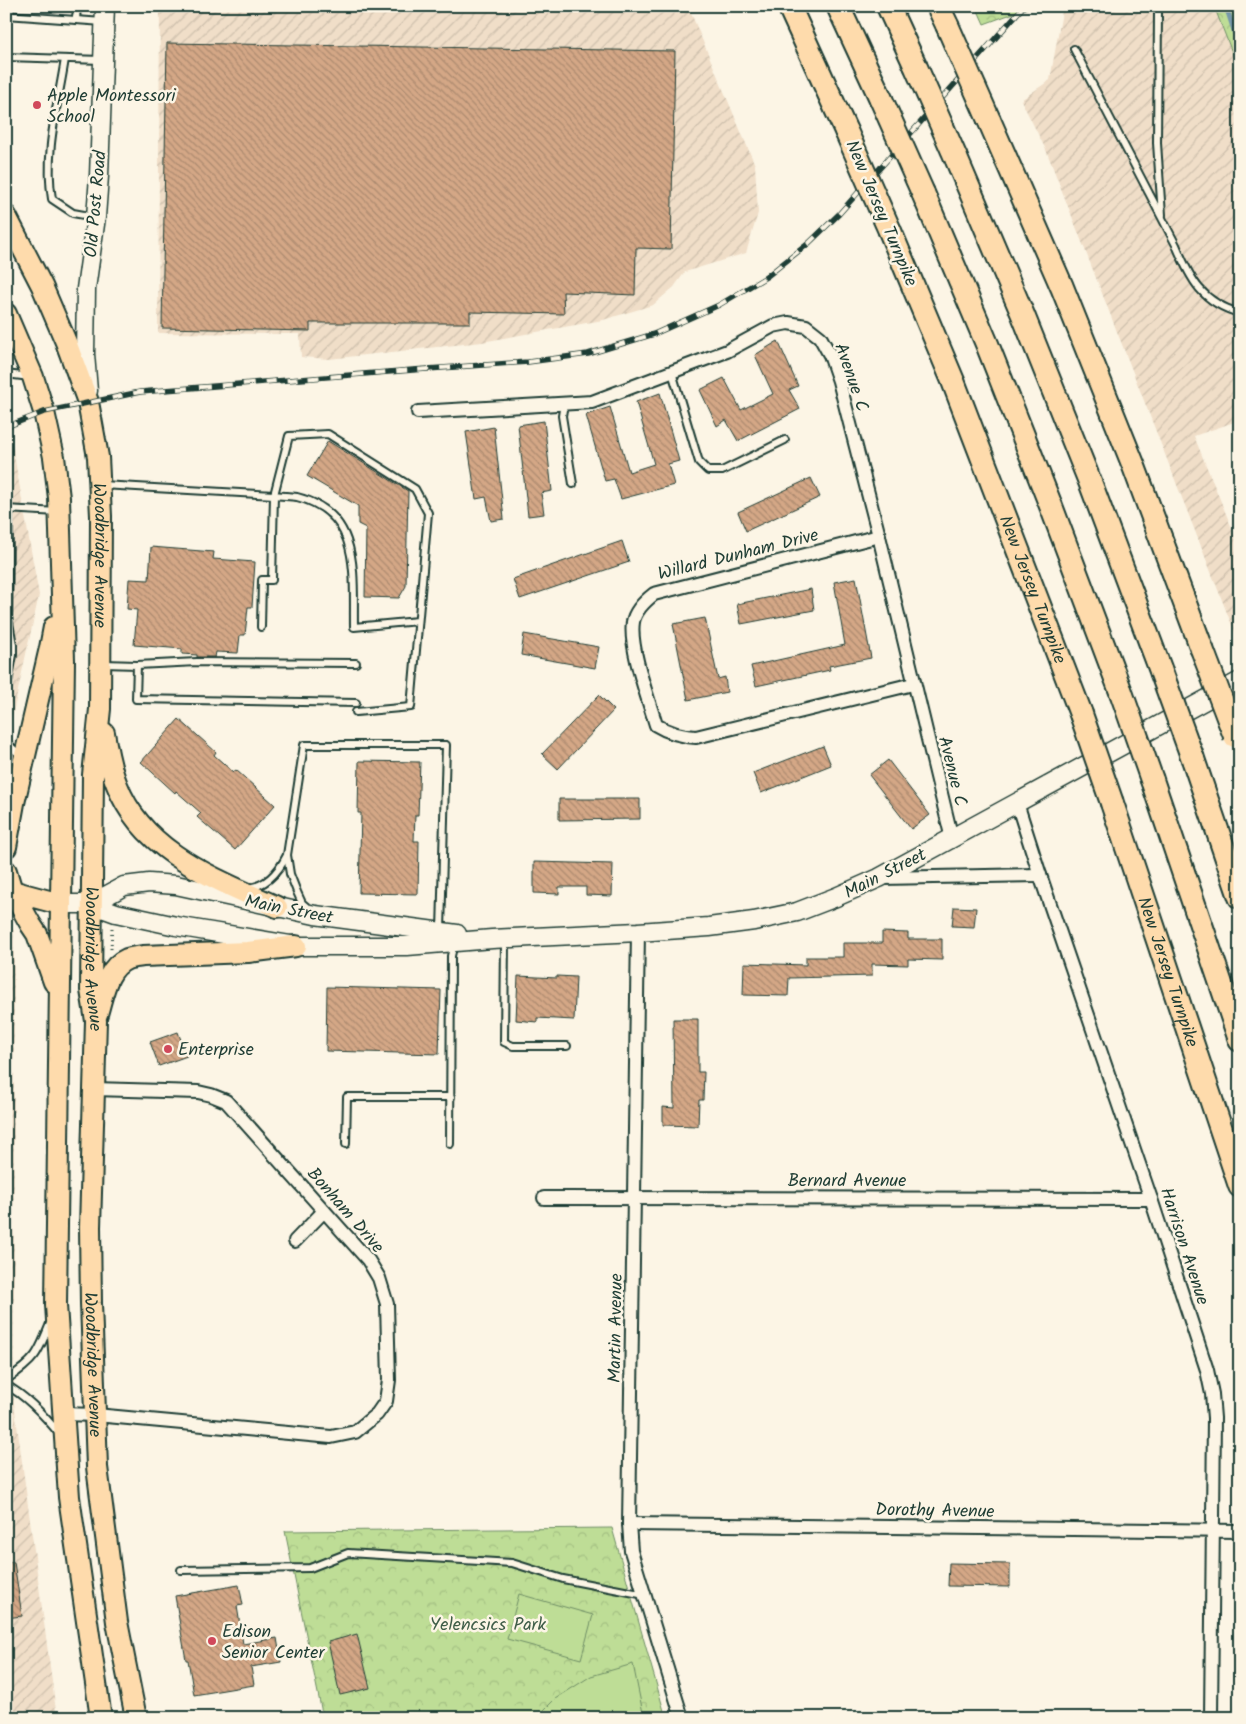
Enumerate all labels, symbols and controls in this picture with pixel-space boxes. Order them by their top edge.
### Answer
place label: Apple Montessori School [47,82,176,132]
marker: Apple Montessori School [31,99,43,111]
street label: New Jersey Turnpike [837,136,925,291]
street label: Old Post Road [77,148,116,259]
street label: Avenue C [825,339,876,416]
street label: Woodbridge Avenue [83,482,114,628]
street label: New Jersey Turnpike [990,512,1073,668]
street label: Willard Dunham Drive [655,521,822,589]
street label: Avenue C [929,733,974,809]
street label: Main Street [839,841,933,908]
street label: Woodbridge Avenue [75,886,109,1032]
street label: Main Street [242,888,336,933]
street label: New Jersey Turnpike [1128,893,1206,1051]
place label: Enterprise [178,1036,254,1065]
marker: Enterprise [162,1043,174,1055]
street label: Bonham Drive [299,1161,391,1261]
street label: Bernard Avenue [788,1167,906,1196]
street label: Harrison Avenue [1151,1184,1216,1309]
street label: Martin Avenue [601,1273,632,1383]
street label: Woodbridge Avenue [75,1292,109,1438]
street label: Dorothy Avenue [875,1496,995,1527]
park label: Yelencsics Park [430,1611,547,1640]
place label: Edison Senior Center [222,1618,325,1668]
marker: Edison Senior Center [206,1635,218,1647]

